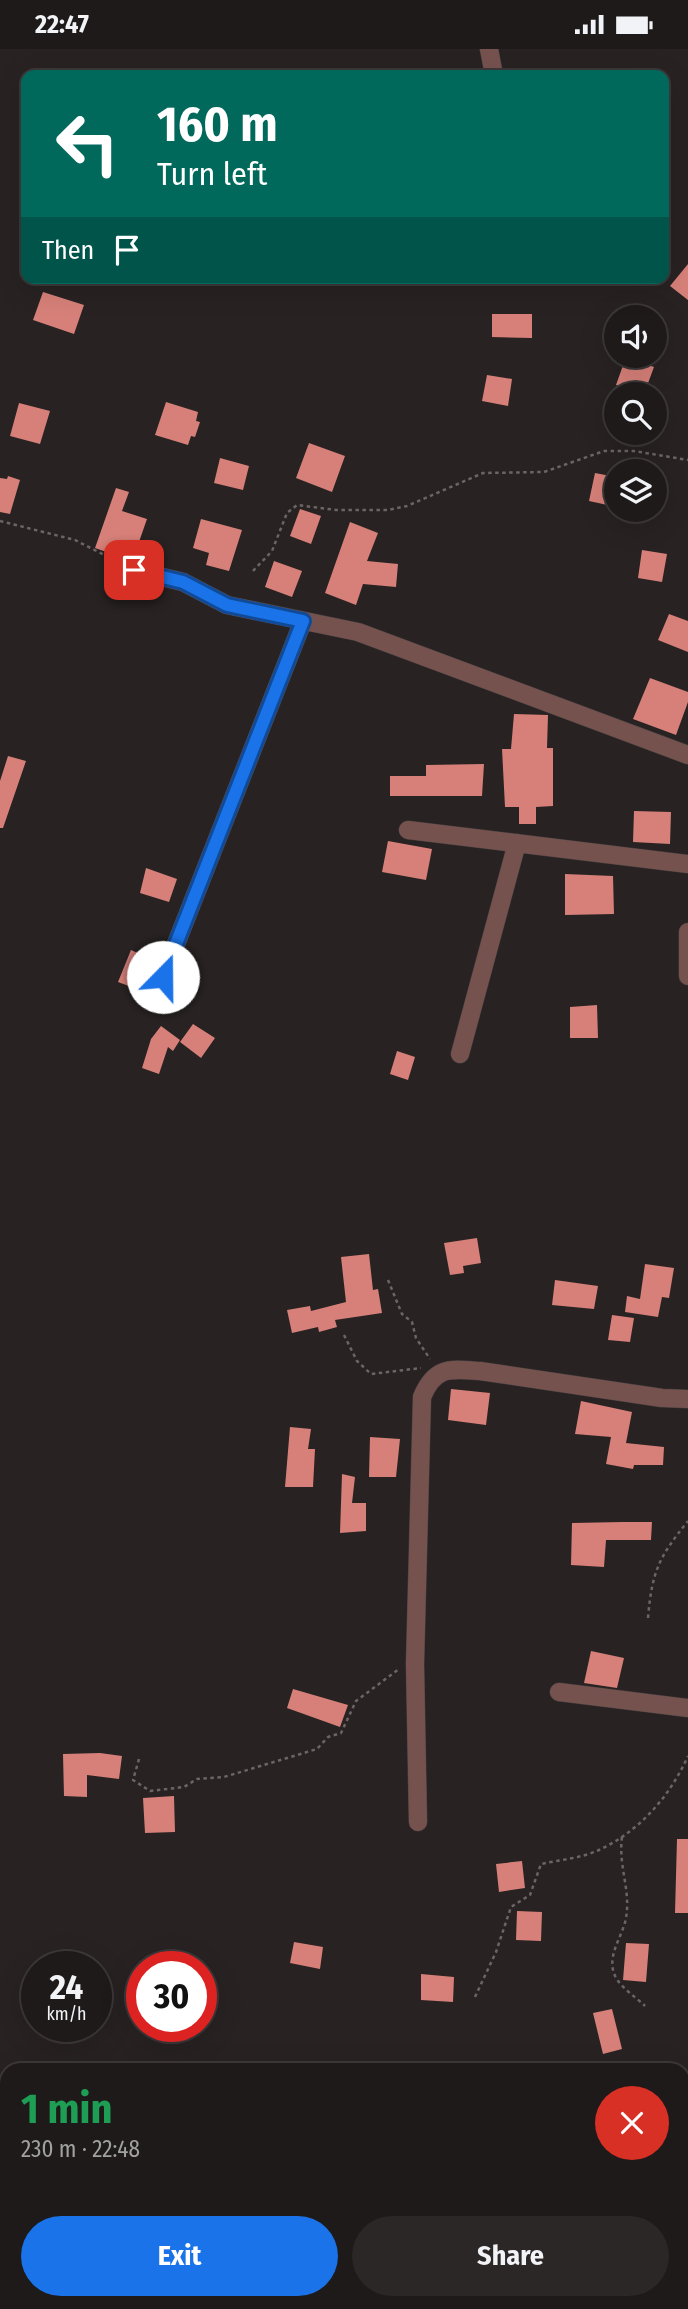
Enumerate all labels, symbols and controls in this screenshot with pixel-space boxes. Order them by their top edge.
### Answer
text: 22:47 [35,9,89,40]
text: 160 m [157,95,278,154]
icon: left [42,98,133,189]
text: Turn left [157,155,267,193]
icon: arrive [108,231,146,269]
text: Then [42,235,94,266]
map controls [604,305,667,522]
button: sound [604,305,667,368]
button: search [604,382,667,445]
button: layers [604,459,667,522]
pin [104,540,164,600]
icon: arrive [115,551,153,589]
position arrow [126,940,200,1014]
speed limit sign: 30 [126,1951,217,2042]
text: 24 [50,1966,83,2008]
text: km/h [46,2003,87,2025]
text: 1 min [21,2084,112,2134]
button: close [595,2086,669,2160]
text: 230 m · 22:48 [21,2135,140,2163]
button: Exit [21,2216,338,2296]
button: Share [352,2216,669,2296]

